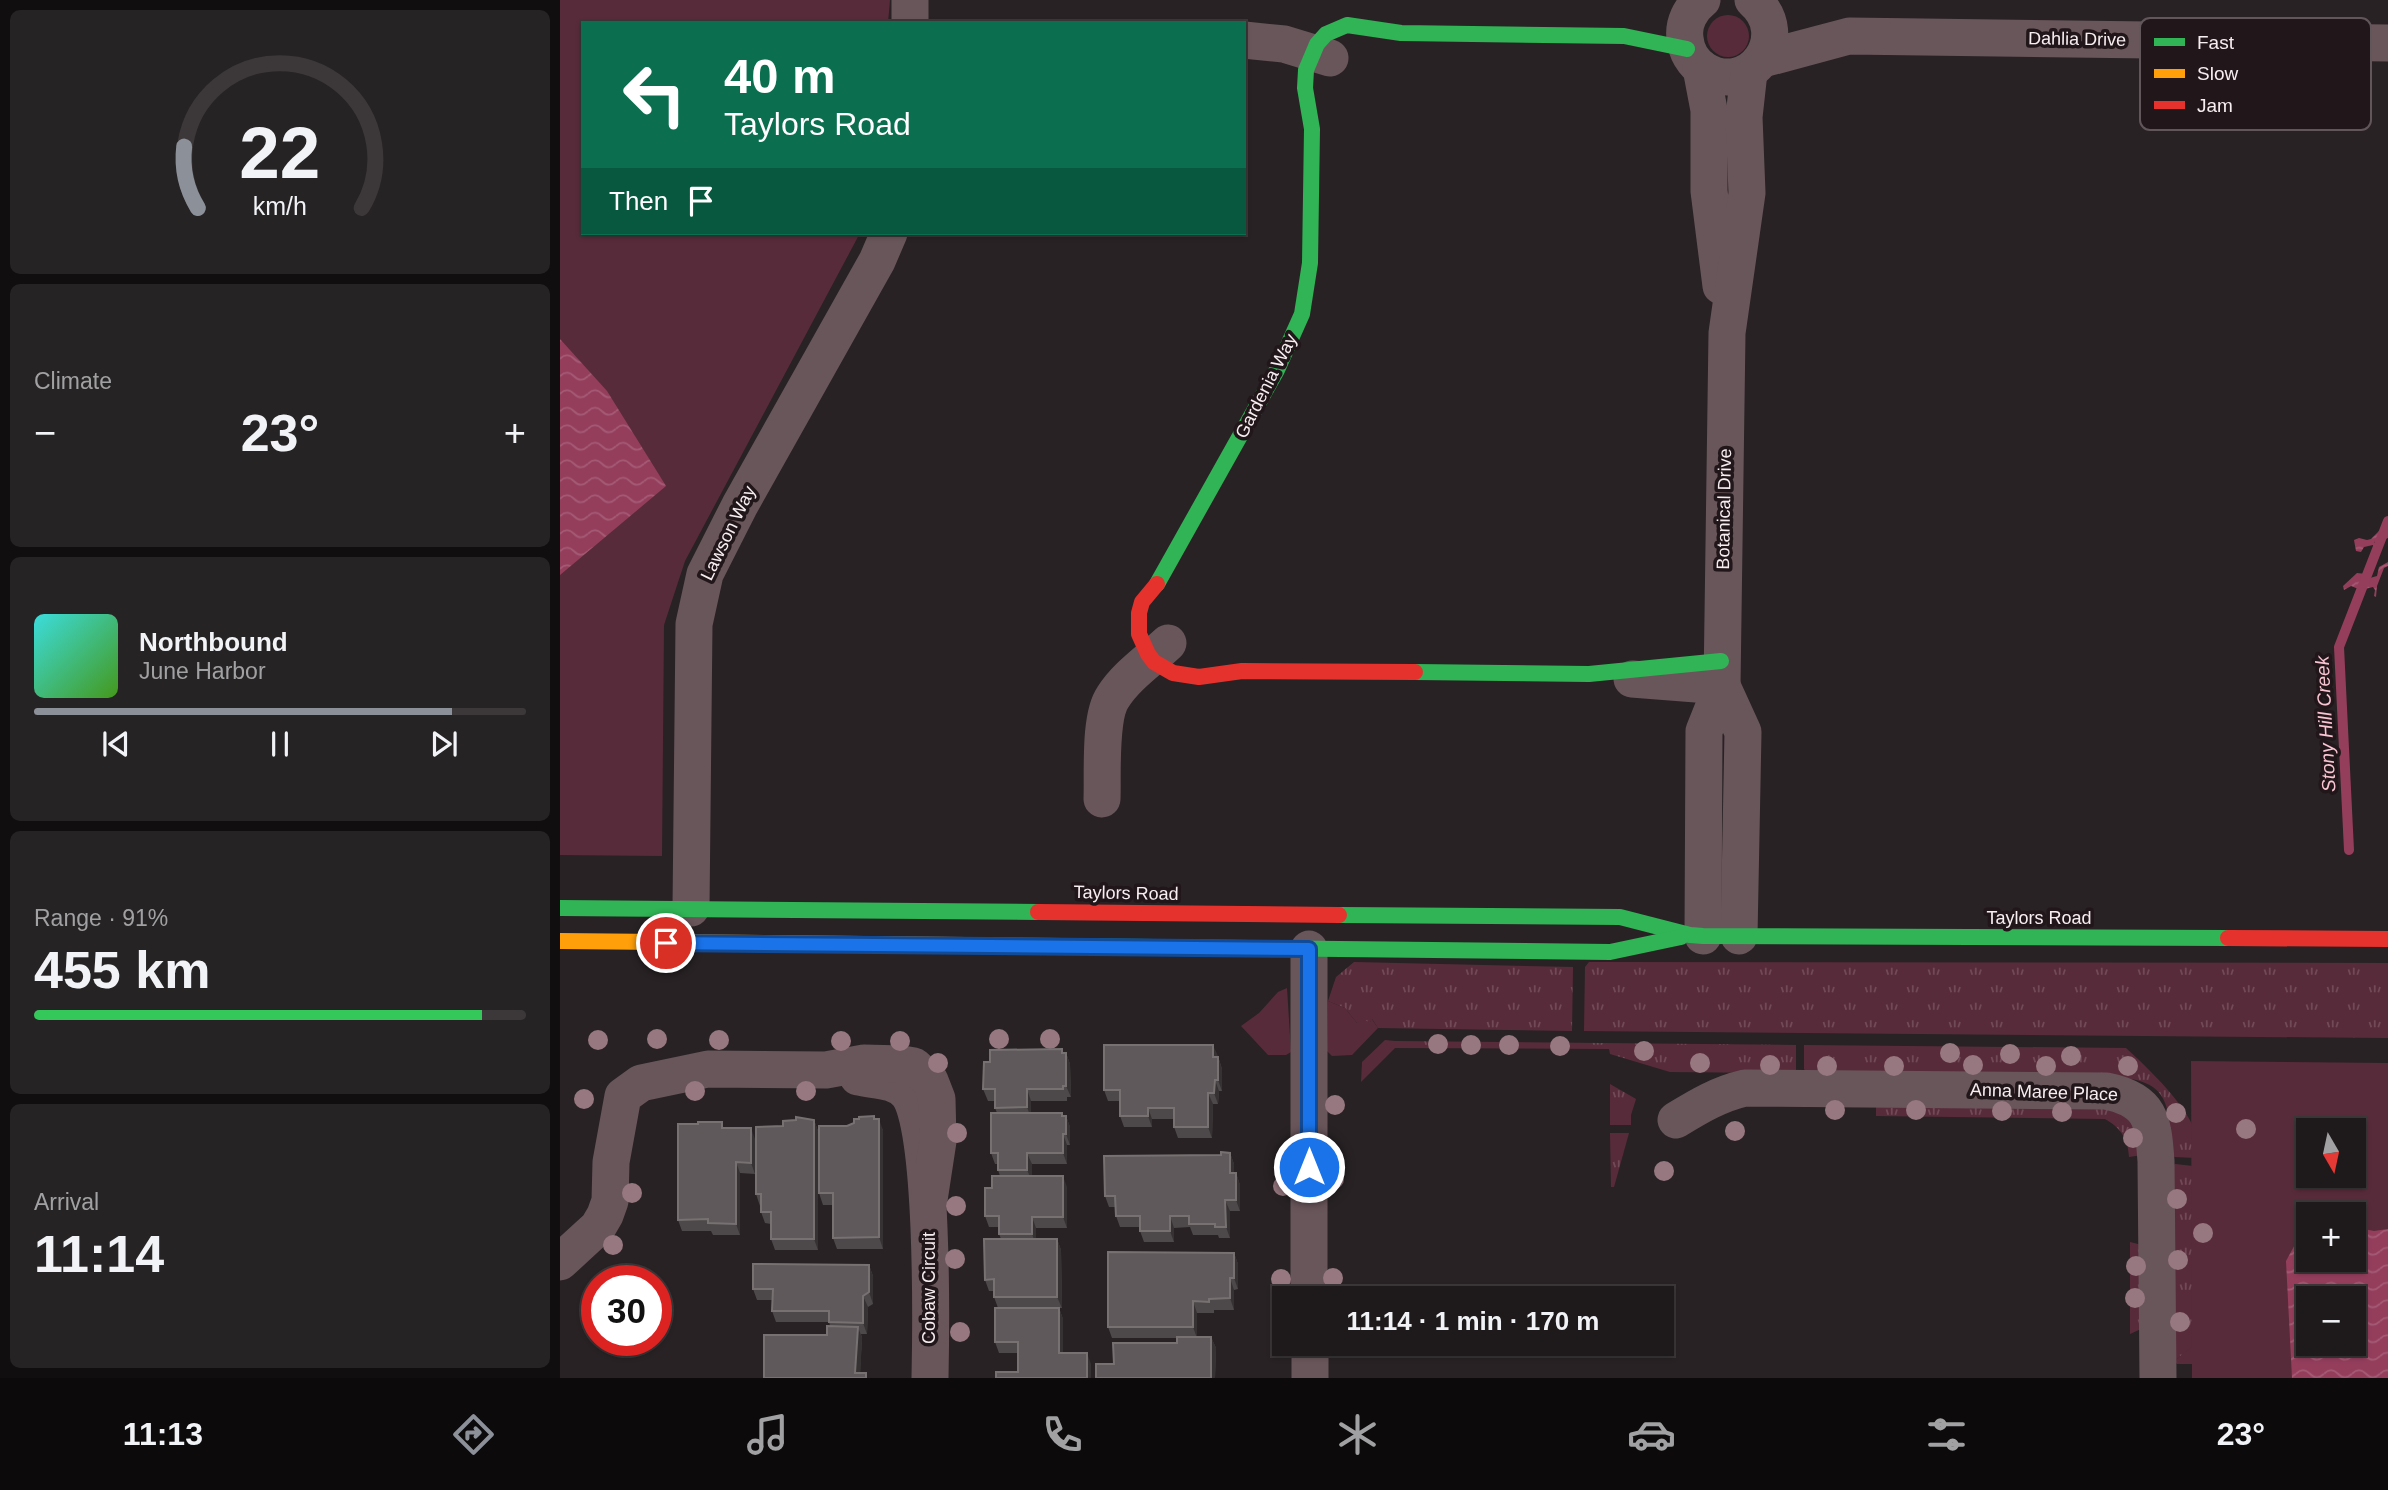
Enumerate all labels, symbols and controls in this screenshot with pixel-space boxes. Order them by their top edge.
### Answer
legend [2140,18,2371,130]
street label: Dahlia Drive [2028,28,2126,50]
text: Fast [2197,32,2235,53]
icon: left [609,49,700,140]
text: 40 m [724,49,836,103]
text: Slow [2197,63,2238,84]
text: Jam [2197,95,2233,116]
text: Taylors Road [724,106,911,142]
text: 22 [240,112,320,193]
icon: arrive [682,182,720,220]
text: Then [609,186,668,216]
text: km/h [253,192,307,220]
street label: Gardenia Way [1231,330,1301,442]
text: Climate [34,368,112,394]
text: 23° [241,404,319,462]
text: − [34,412,56,454]
text: + [504,412,526,454]
street label: Botanical Drive [1713,448,1735,570]
street label: Lawson Way [697,483,759,583]
text: Northbound [139,627,288,657]
water label: Stony Hill Creek [2311,654,2340,793]
text: June Harbor [139,658,266,684]
icon: previous [97,725,135,763]
icon: pause [261,725,299,763]
icon: next [425,725,463,763]
street label: Taylors Road [1073,882,1179,904]
text: Range · 91% [34,905,168,931]
street label: Taylors Road [1986,908,2092,928]
pin [636,913,696,973]
icon: arrive [647,924,685,962]
text: 455 km [34,941,210,999]
street label: Anna Maree Place [1970,1079,2118,1105]
north arrow [2296,1118,2366,1188]
map controls [2296,1118,2366,1356]
position arrow [1272,1130,1346,1204]
text: Arrival [34,1189,99,1215]
button: + [2296,1202,2366,1272]
text: 11:14 [34,1225,164,1283]
street label: Cobaw Circuit [919,1232,939,1344]
speed limit sign: 30 [581,1265,672,1356]
button: − [2296,1286,2366,1356]
text: 11:14 · 1 min · 170 m [1347,1306,1599,1336]
icon: directions [449,1410,498,1459]
icon: music [743,1410,792,1459]
icon: phone [1038,1410,1087,1459]
icon: climate [1333,1410,1382,1459]
icon: car [1627,1410,1676,1459]
icon: filters [1922,1410,1971,1459]
text: 11:13 [123,1416,203,1452]
text: 23° [2217,1416,2265,1452]

